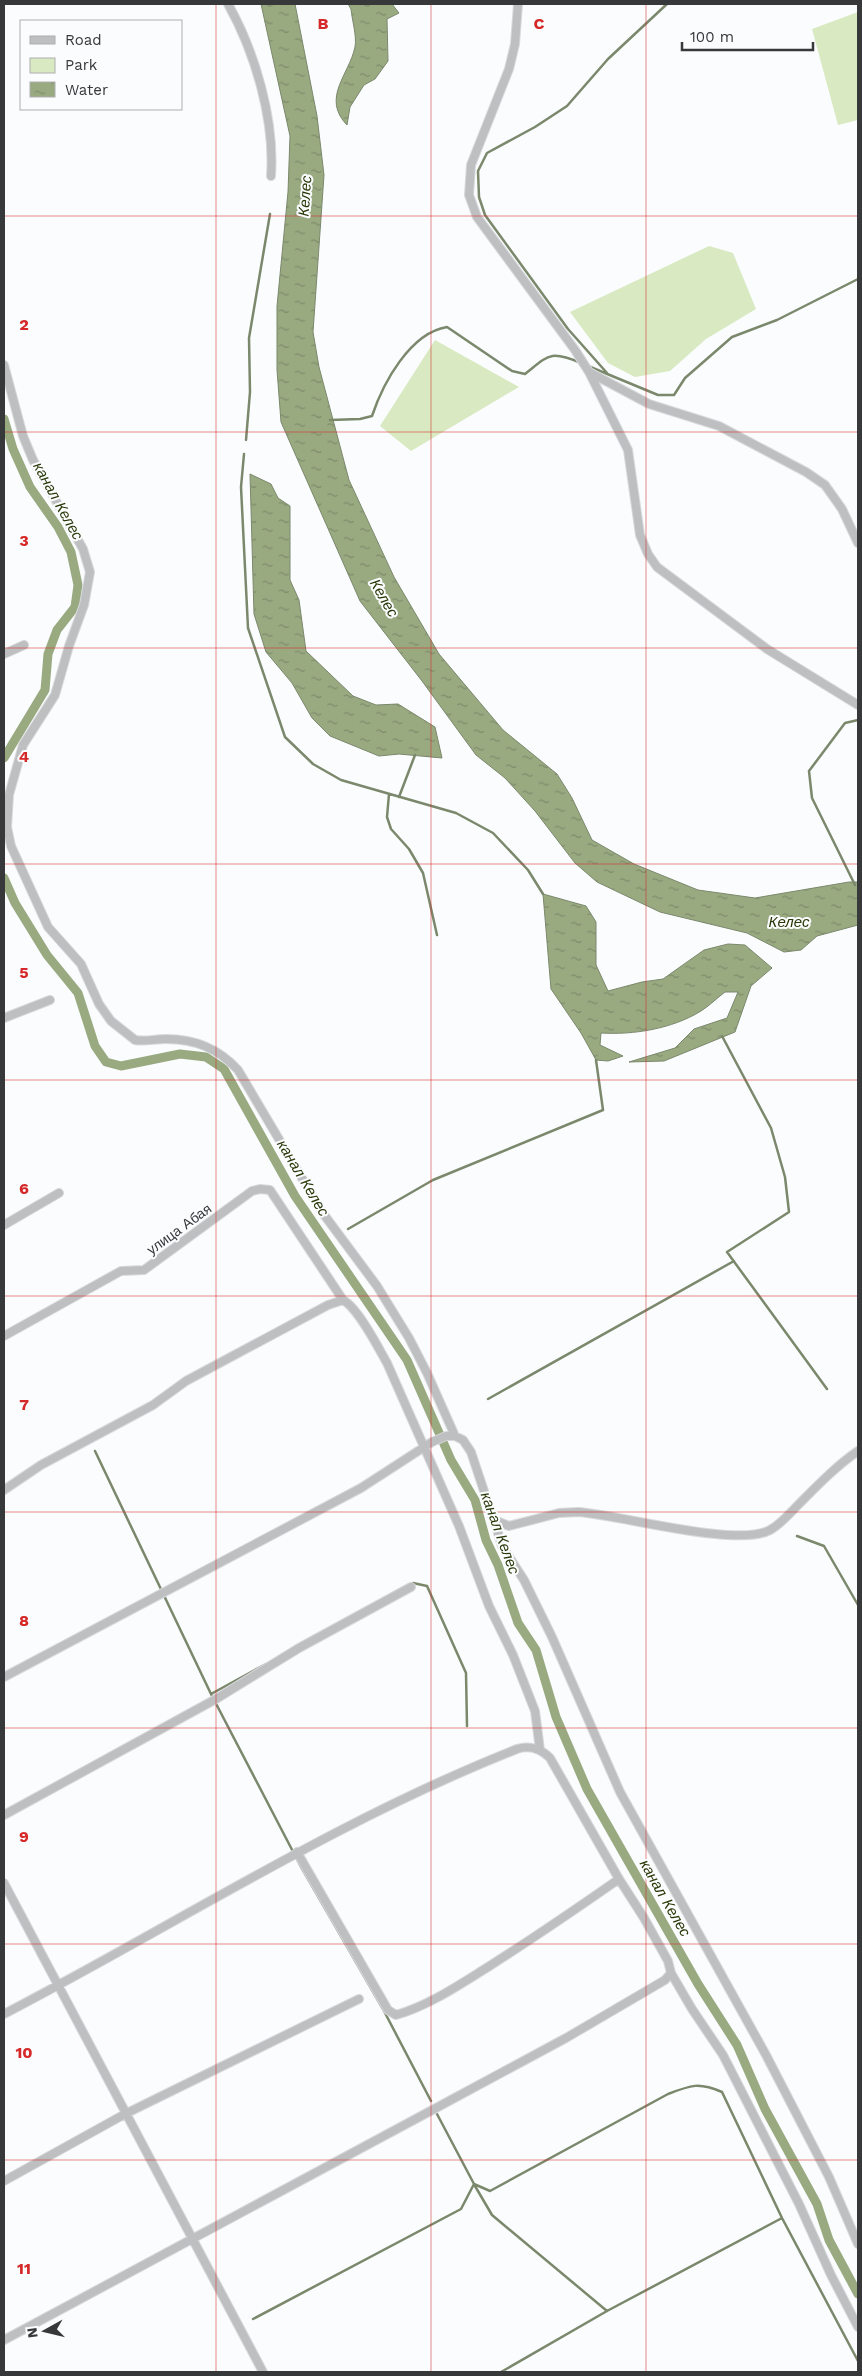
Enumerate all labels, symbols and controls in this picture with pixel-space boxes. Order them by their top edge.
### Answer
text: B [318,14,329,33]
text: C [534,14,545,33]
legend [20,20,182,110]
scale bar [682,20,813,52]
text: 100 m [690,28,734,46]
text: Road [65,31,102,49]
text: Park [65,56,98,74]
text: Water [65,81,108,99]
water label: Келес [295,175,315,217]
text: 2 [19,315,29,334]
water label: канал Келес [29,459,87,543]
text: 3 [19,531,29,550]
water label: Келес [366,576,402,621]
text: 4 [19,747,29,766]
water label: Келес [769,913,810,931]
text: 5 [19,963,29,982]
water label: канал Келес [273,1136,333,1220]
text: 6 [19,1179,29,1198]
street label: улица Абая [144,1200,214,1258]
text: 7 [19,1395,29,1414]
water label: канал Келес [477,1489,523,1577]
text: 8 [19,1611,29,1630]
text: 9 [19,1827,29,1846]
water label: канал Келес [636,1856,695,1940]
text: 10 [15,2043,33,2062]
text: 11 [17,2259,31,2278]
north arrow [20,2306,70,2356]
text: N [23,2327,41,2339]

